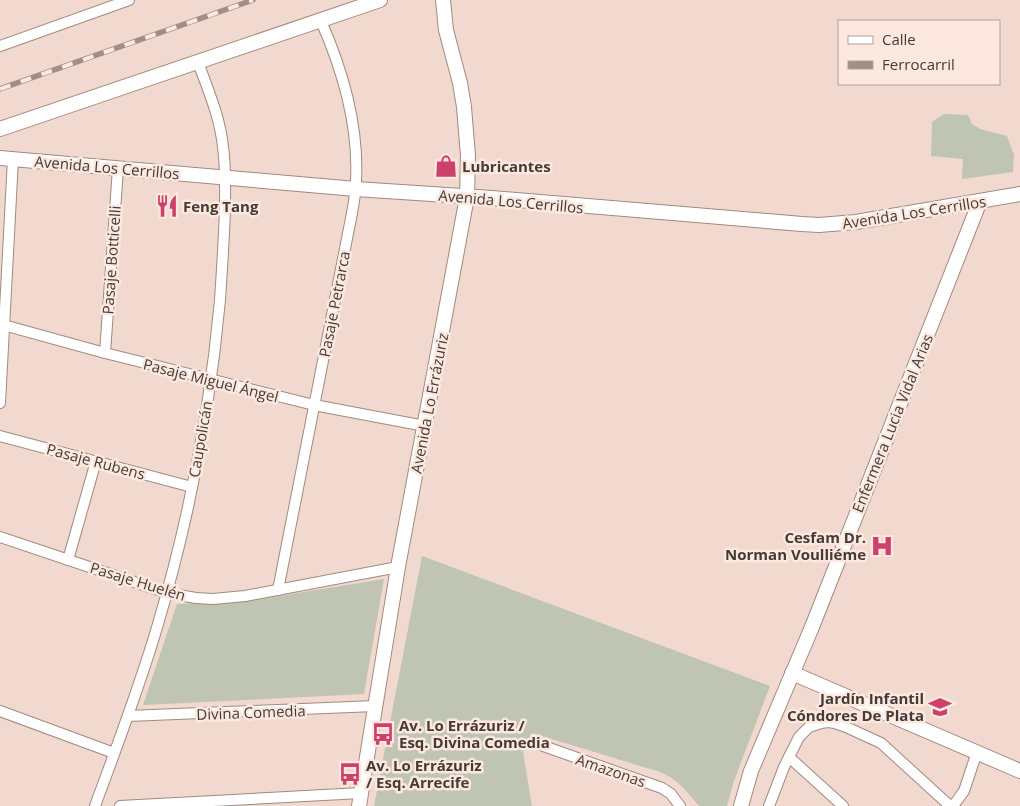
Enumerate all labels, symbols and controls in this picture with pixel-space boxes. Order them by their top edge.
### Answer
legend [838,20,1000,85]
text: Calle [882,29,916,49]
text: Ferrocarril [882,54,955,74]
street label: Avenida Los Cerrillos [34,151,180,183]
shop icon: Lubricantes [433,153,459,179]
place label: Lubricantes [462,156,551,176]
street label: Avenida Los Cerrillos [438,185,584,217]
street label: Avenida Los Cerrillos [841,191,987,233]
restaurant icon: Feng Tang [154,193,180,219]
place label: Feng Tang [183,196,259,216]
street label: Pasaje Botticelli [97,205,125,315]
street label: Pasaje Petrarca [314,249,354,359]
street label: Avenida Lo Errázuriz [406,331,452,475]
street label: Enfermera Lucia Vidal Arias [847,331,937,515]
street label: Pasaje Miguel Ángel [141,354,281,406]
street label: Caupolicán [183,399,217,479]
street label: Pasaje Rubens [44,438,148,484]
place label: Cesfam Dr. Norman Voulliéme [725,527,866,564]
hospital icon: Cesfam Dr. Norman Voulliéme [869,533,895,559]
street label: Pasaje Huelén [88,557,188,605]
place label: Jardín Infantil Cóndores De Plata [787,688,924,725]
school or university icon: Jardín Infantil Cóndores De Plata [927,694,953,720]
street label: Divina Comedia [196,700,306,724]
place label: Av. Lo Errázuriz / Esq. Divina Comedia [399,715,550,752]
bus stop icon: Av. Lo Errázuriz / Esq. Divina Comedia [370,721,396,747]
street label: Amazonas [573,749,649,791]
place label: Av. Lo Errázuriz / Esq. Arrecife [366,755,482,792]
bus stop icon: Av. Lo Errázuriz / Esq. Arrecife [337,761,363,787]

